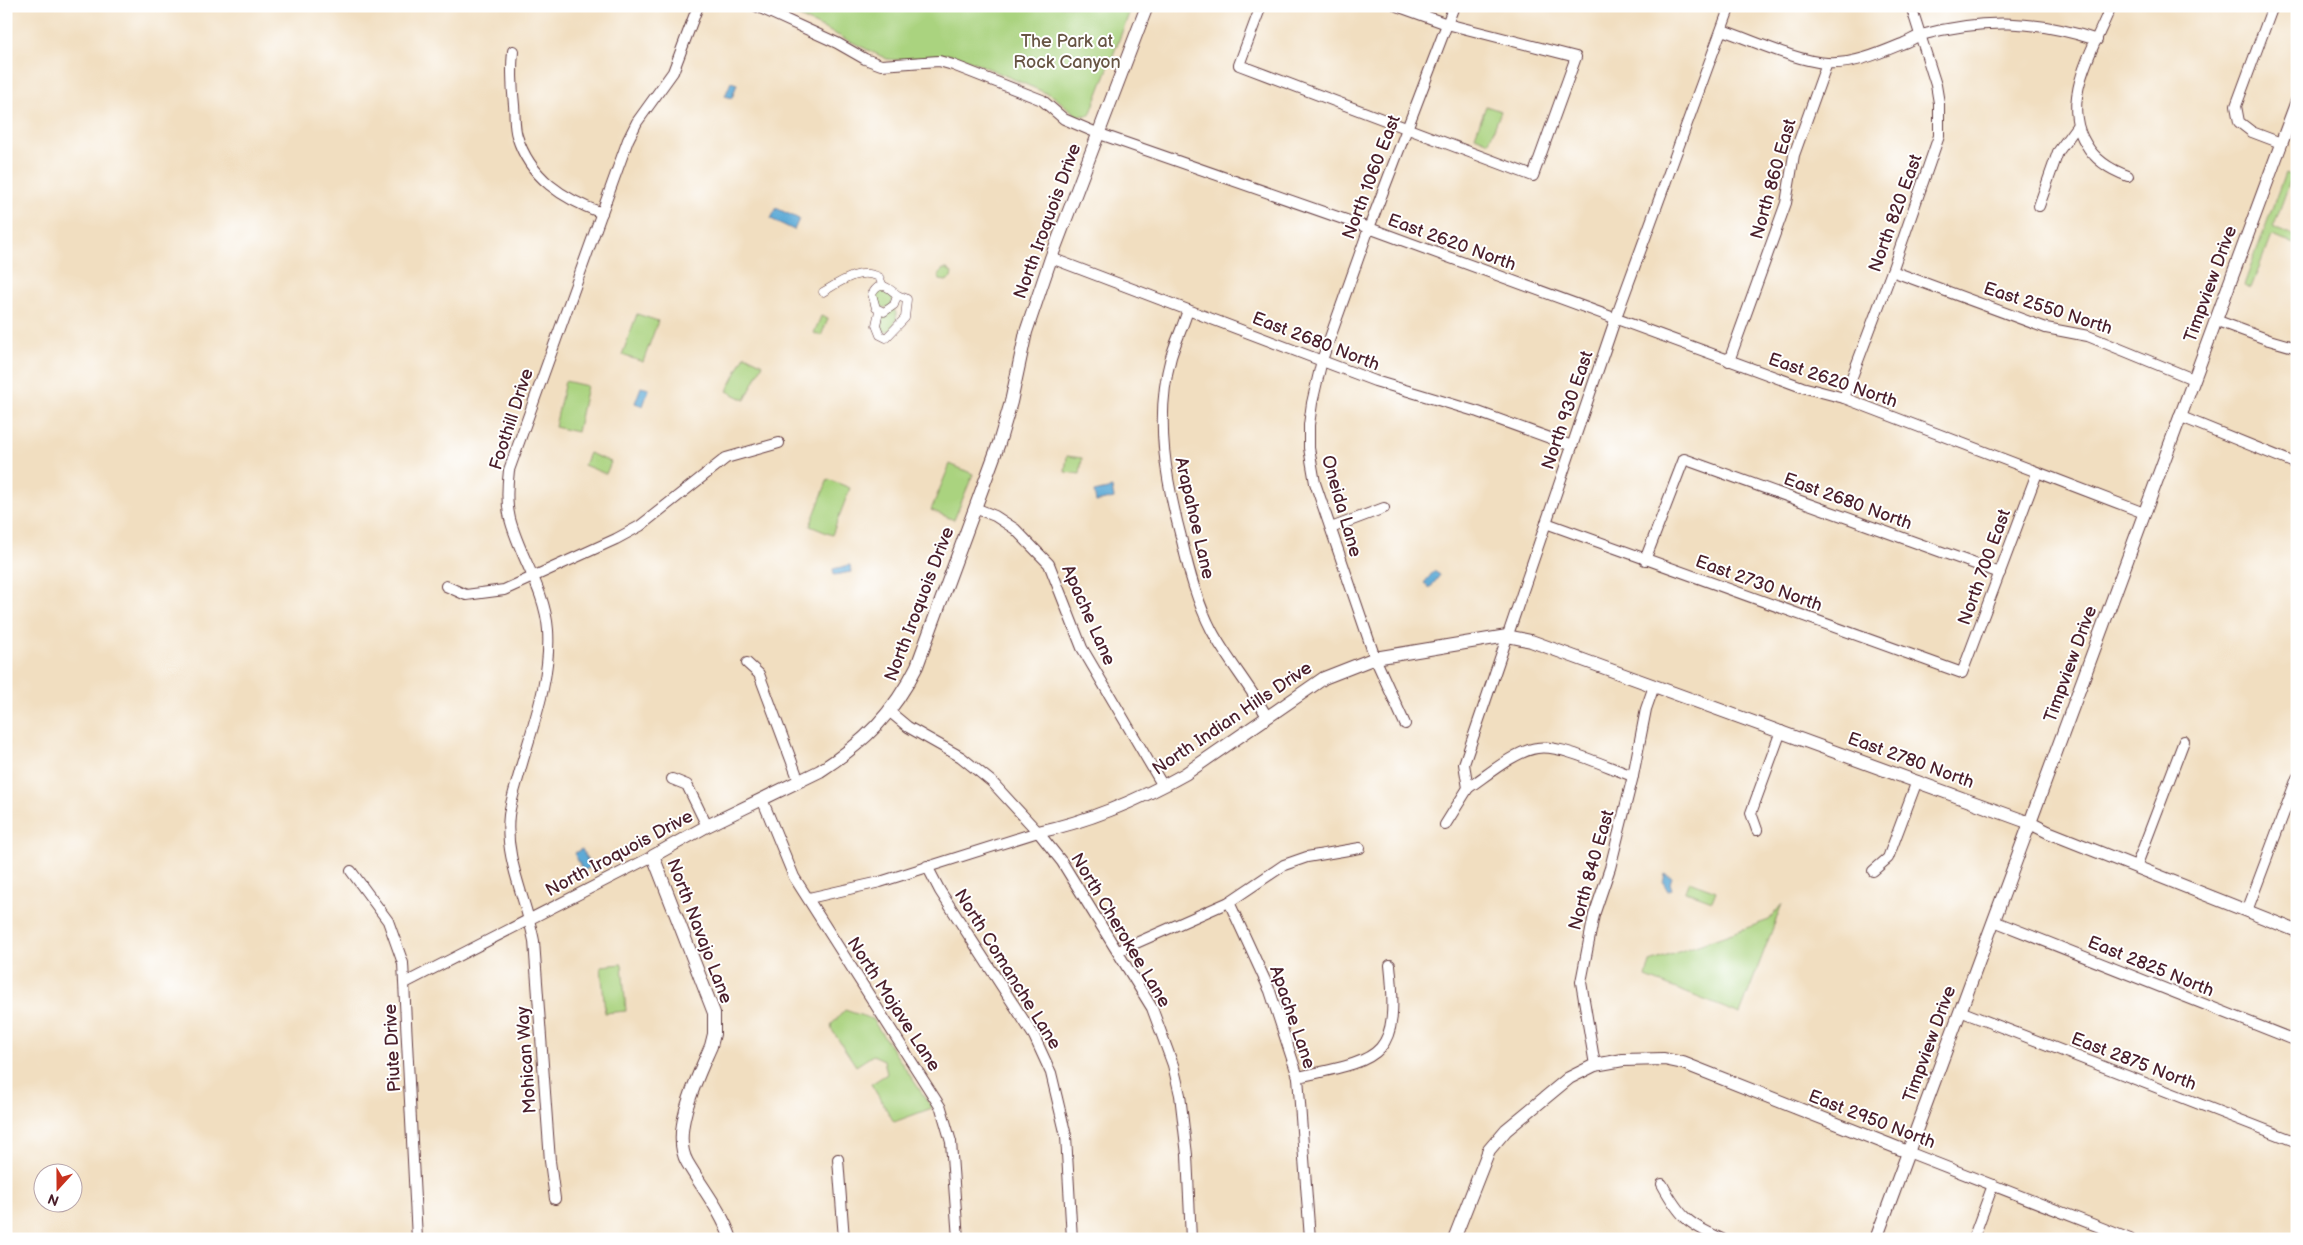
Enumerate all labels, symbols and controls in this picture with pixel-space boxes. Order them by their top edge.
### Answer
park label: The Park at Rock Canyon [1013,31,1121,73]
street label: North 1060 East [1338,112,1405,242]
street label: North 860 East [1746,116,1801,242]
street label: North Iroquois Drive [1010,140,1085,302]
street label: North 820 East [1864,151,1927,275]
street label: East 2620 North [1385,210,1519,275]
street label: Timpview Drive [2180,223,2241,345]
street label: East 2550 North [1981,278,2115,339]
street label: East 2680 North [1249,308,1383,375]
street label: North 930 East [1537,348,1598,472]
street label: East 2620 North [1766,349,1900,412]
street label: Foothill Drive [485,366,538,472]
street label: Oneida Lane [1317,453,1366,560]
street label: Arapahoe Lane [1170,455,1219,581]
street label: East 2680 North [1781,469,1915,534]
street label: North 700 East [1954,506,2015,628]
street label: North Iroquois Drive [880,524,959,684]
street label: East 2730 North [1693,551,1825,616]
street label: Apache Lane [1057,562,1120,669]
street label: Timpview Drive [2040,603,2101,725]
street label: North Indian Hills Drive [1149,657,1316,780]
street label: East 2780 North [1845,728,1977,793]
street label: North Iroquois Drive [542,806,697,901]
street label: North 840 East [1564,807,1619,933]
street label: North Cherokee Lane [1066,849,1175,1011]
street label: North Navajo Lane [662,856,737,1007]
street label: North Comanche Lane [950,885,1066,1054]
street label: East 2825 North [2085,932,2217,1001]
street label: North Mojave Lane [842,933,945,1075]
street label: Apache Lane [1265,963,1320,1072]
street label: Timpview Drive [1899,983,1960,1105]
street label: Piute Drive [380,1003,405,1093]
street label: Mohican Way [512,1005,541,1114]
street label: East 2875 North [2068,1028,2199,1095]
street label: East 2950 North [1805,1086,1938,1153]
north arrow [32,1162,82,1212]
text: N [46,1190,61,1209]

